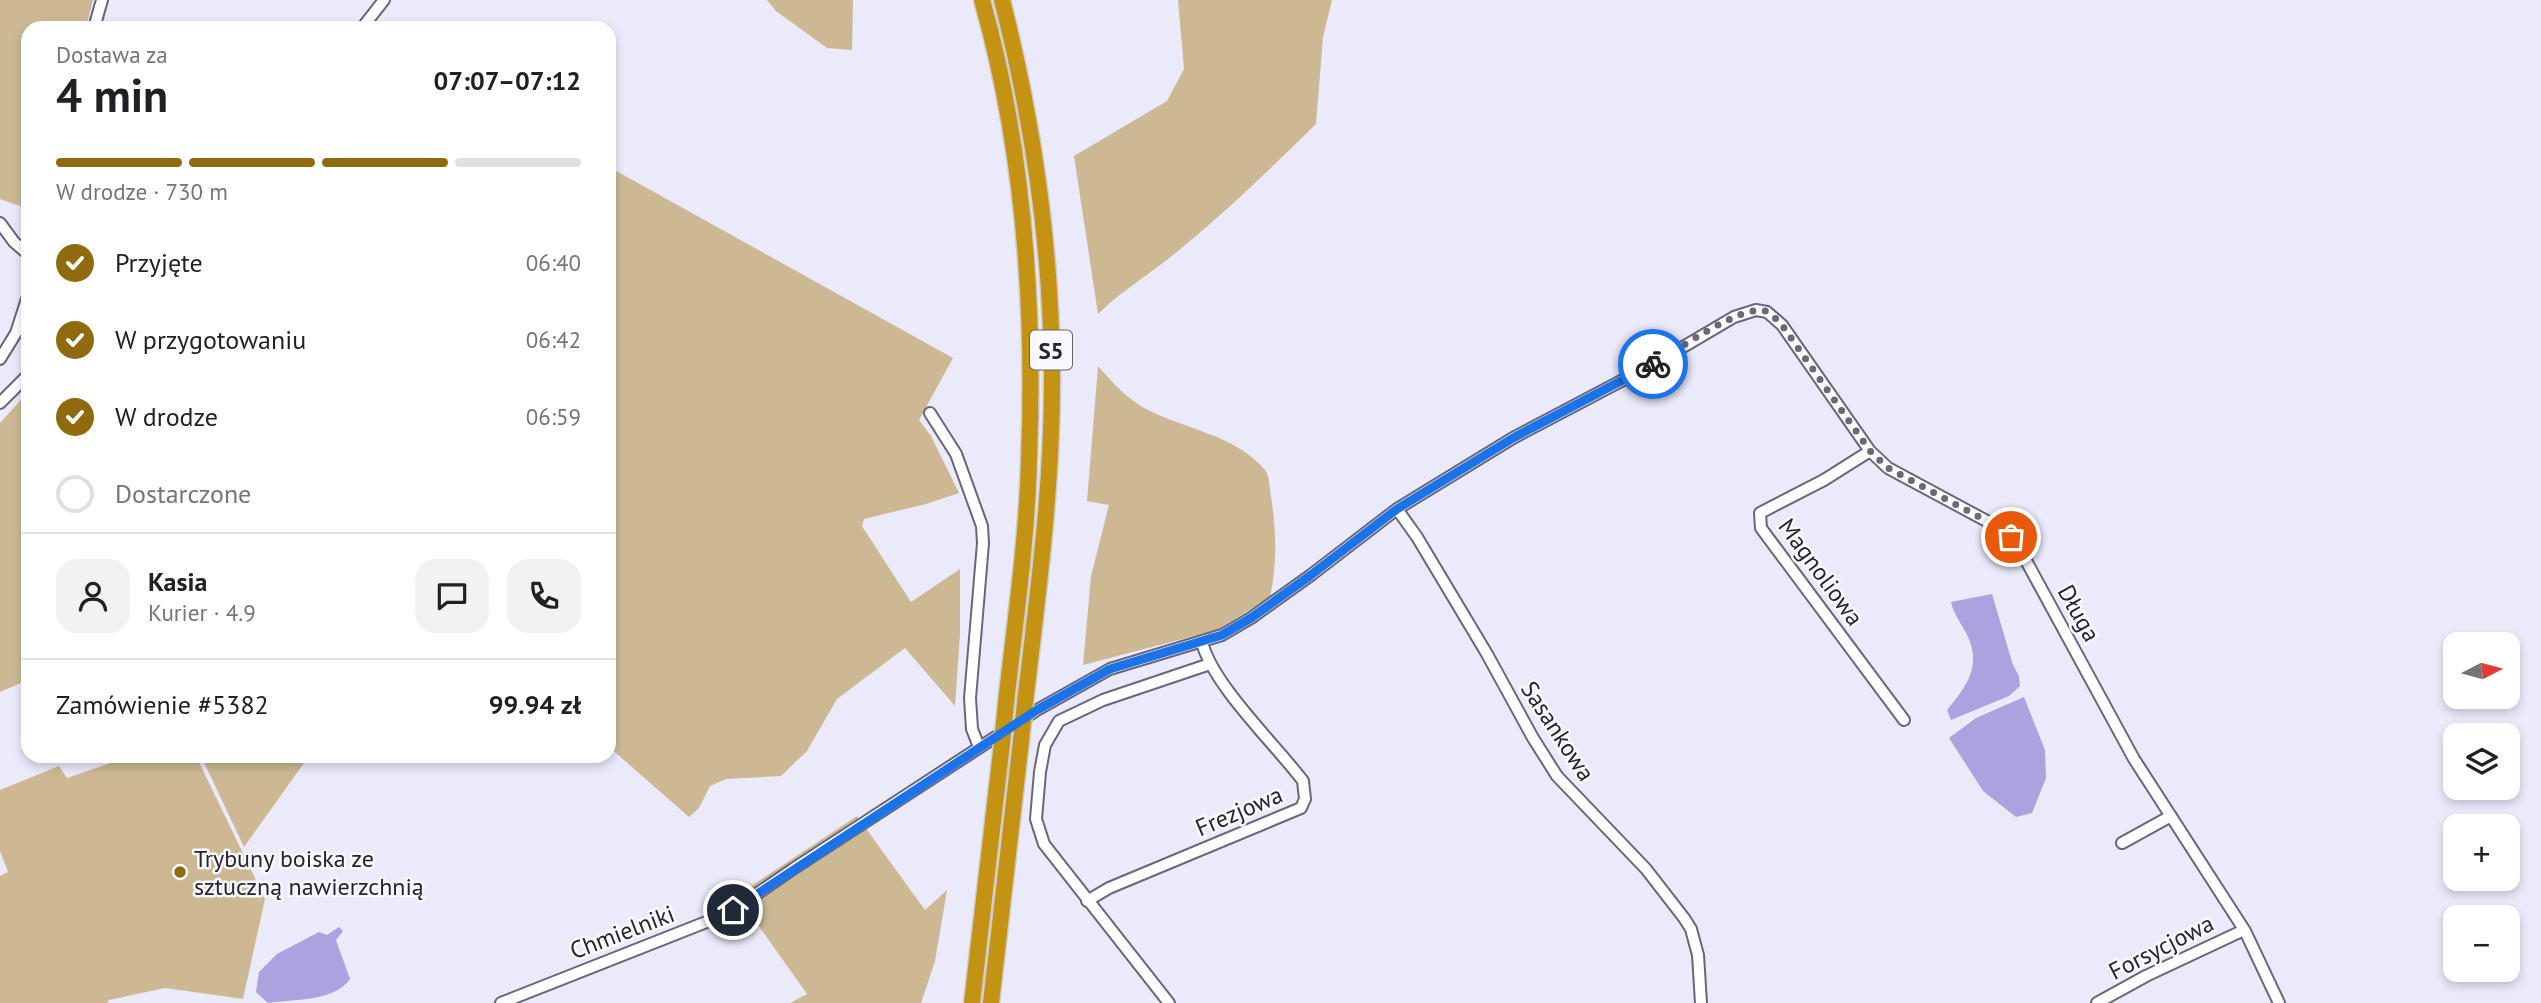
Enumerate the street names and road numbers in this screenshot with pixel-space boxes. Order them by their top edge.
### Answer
road number: S5 [1030,330,1072,370]
street label: Magnoliowa [1772,512,1870,632]
street label: Długa [2051,579,2107,647]
street label: Sasankowa [1514,675,1602,787]
street label: Frezjowa [1191,779,1287,843]
street label: Chmielniki [565,898,679,966]
street label: Forsycjowa [2103,907,2219,987]

